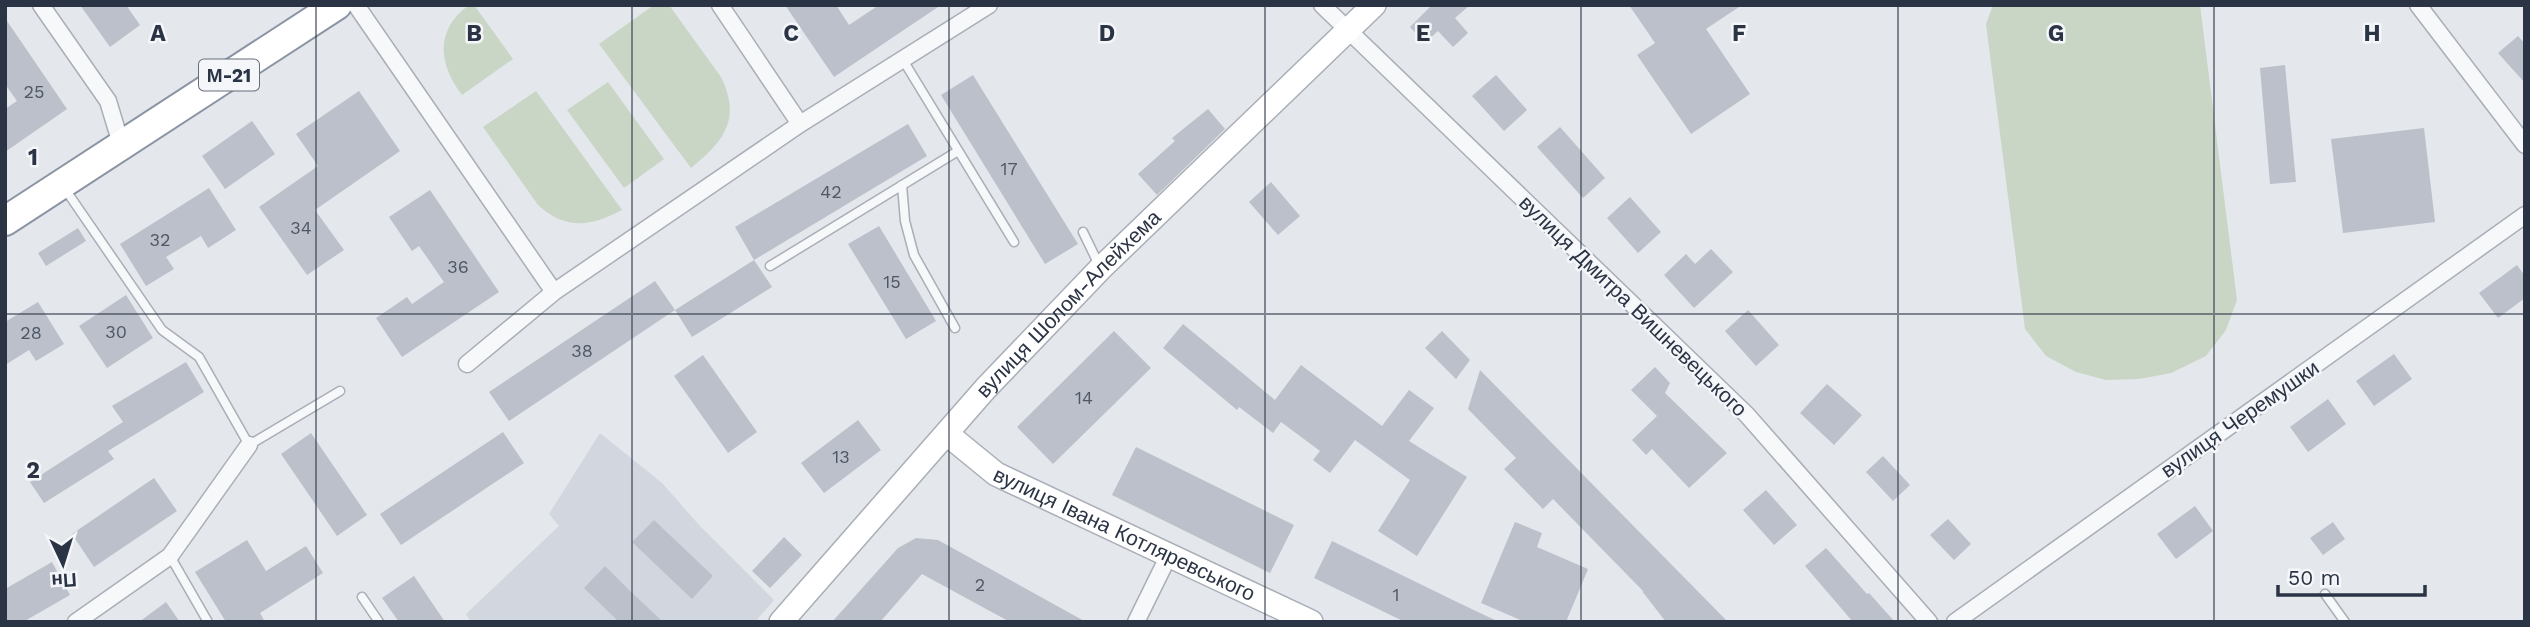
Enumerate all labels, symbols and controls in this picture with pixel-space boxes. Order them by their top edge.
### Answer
text: A [150,20,166,47]
text: B [466,20,482,47]
text: C [783,20,799,47]
text: D [1099,20,1115,47]
text: E [1416,20,1430,47]
text: F [1732,20,1746,47]
text: G [2048,20,2064,47]
text: H [2363,20,2381,47]
road number: М-21 [199,60,259,90]
house number: 25 [24,81,44,102]
text: 1 [28,144,38,171]
house number: 17 [1000,158,1018,179]
house number: 42 [820,181,842,202]
street label: вулиця Дмитра Вишневецького [1514,190,1753,421]
street label: вулиця Шолом-Алейхема [971,204,1166,402]
house number: 34 [290,217,312,238]
house number: 32 [150,229,171,250]
house number: 36 [447,256,469,277]
house number: 15 [883,271,901,292]
house number: 30 [105,321,127,342]
house number: 28 [20,322,42,343]
house number: 38 [571,340,593,361]
street label: вулиця Черемушки [2156,355,2324,483]
house number: 14 [1075,387,1093,408]
house number: 13 [832,446,850,467]
text: 2 [26,457,40,484]
street label: вулиця Івана Котляревського [990,462,1259,606]
north arrow [28,529,98,599]
scale bar [2278,554,2425,598]
text: 50 m [2288,565,2340,590]
text: Пн [51,568,77,593]
house number: 2 [975,574,985,595]
house number: 1 [1392,584,1400,605]

